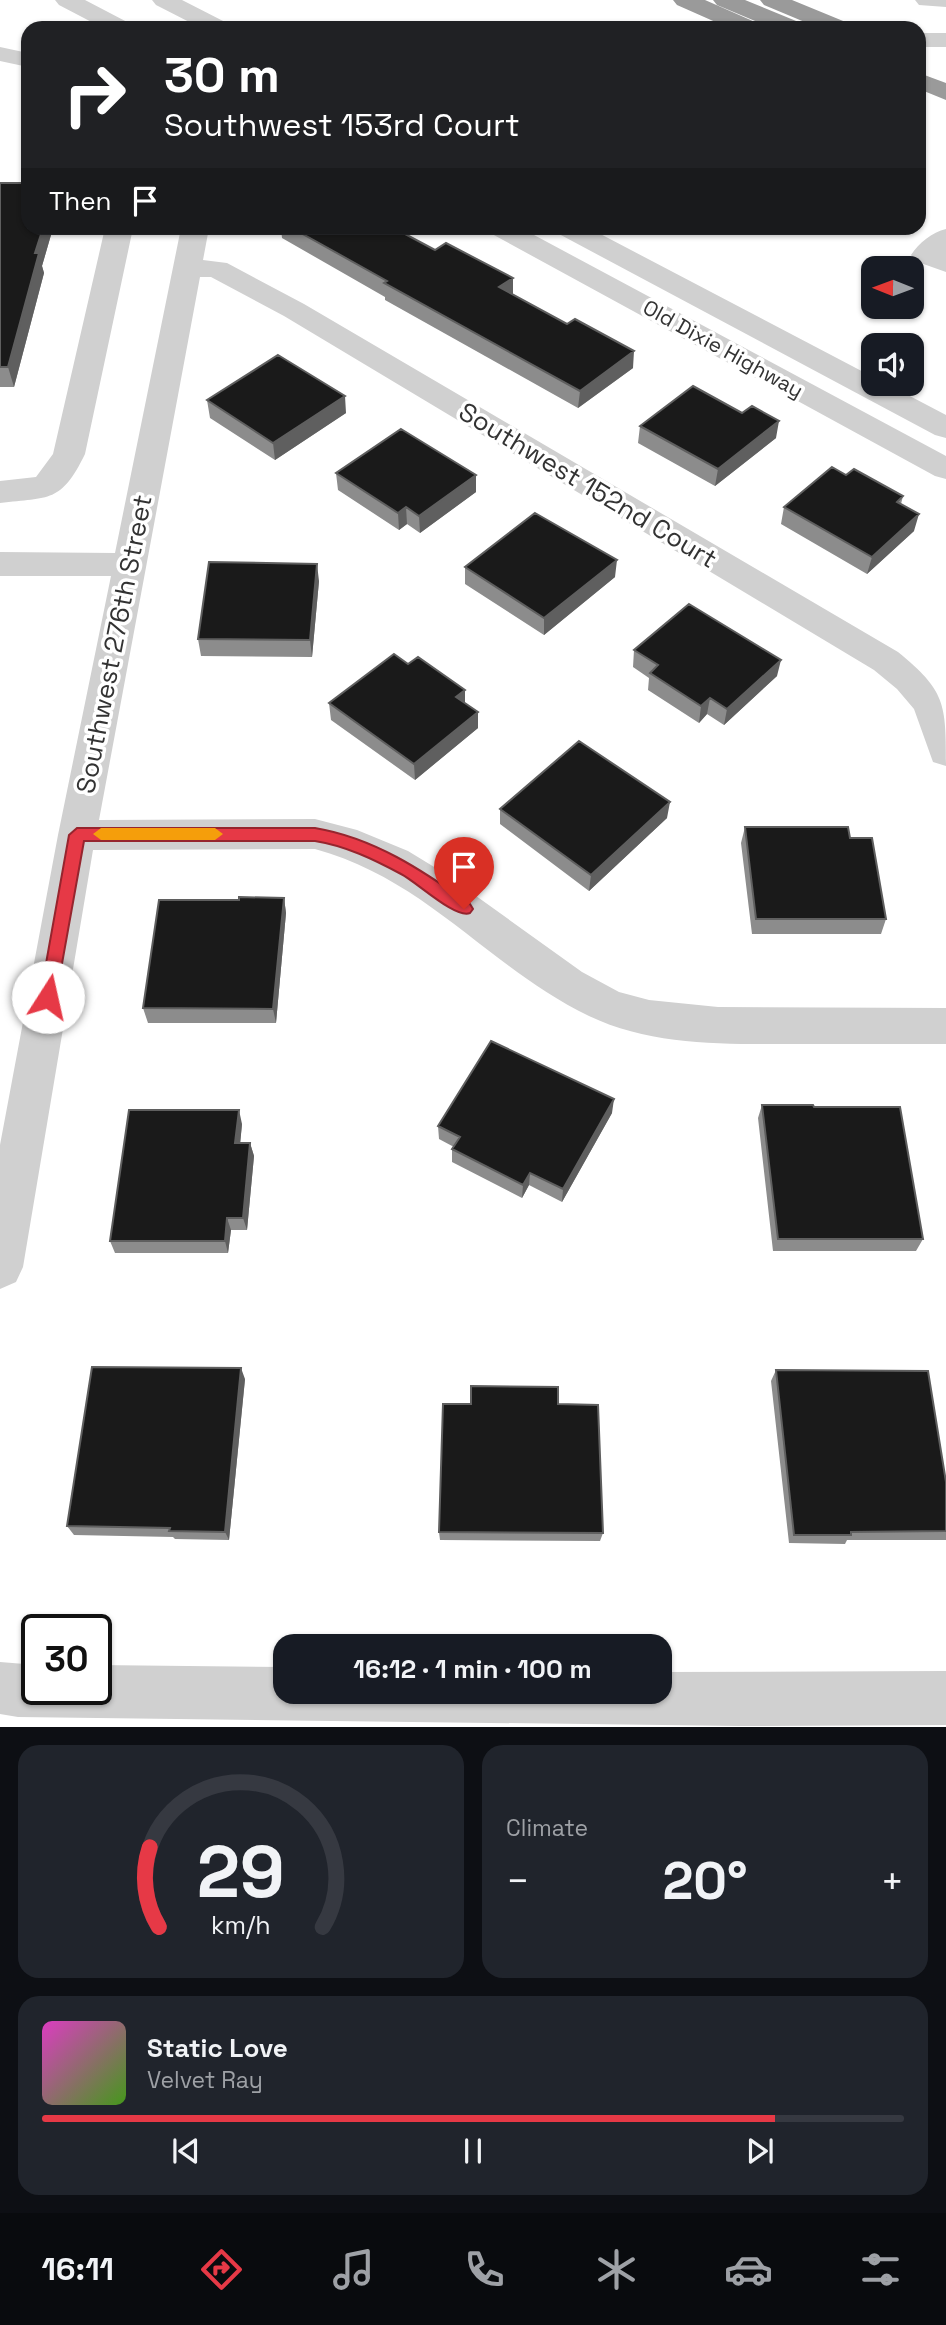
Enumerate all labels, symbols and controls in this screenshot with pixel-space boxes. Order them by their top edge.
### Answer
text: 30 m [164,44,280,106]
icon: right [49,49,140,140]
text: Southwest 153rd Court [164,105,520,145]
icon: arrive [126,182,164,220]
text: Then [49,184,112,218]
north arrow [861,256,924,318]
map controls [861,256,924,396]
street label: Old Dixie Highway [638,293,808,404]
button: sound [861,333,924,396]
street label: Southwest 152nd Court [453,394,723,576]
street label: Southwest 276th Street [68,492,160,796]
pin [434,837,494,909]
icon: arrive [445,848,483,886]
position arrow [11,960,85,1034]
speed limit sign: 30 [21,1614,112,1705]
text: 16:12 · 1 min · 100 m [353,1652,592,1686]
text: Climate [506,1813,588,1843]
text: 29 [197,1826,285,1919]
text: 20° [662,1848,748,1914]
text: − [506,1857,530,1905]
text: + [880,1857,904,1905]
text: km/h [211,1909,271,1941]
text: Static Love [147,2031,288,2065]
text: Velvet Ray [147,2065,263,2095]
icon: previous [167,2132,205,2170]
icon: pause [454,2132,492,2170]
icon: next [741,2132,779,2170]
icon: directions [197,2245,246,2294]
icon: music [329,2245,378,2294]
icon: phone [460,2245,509,2294]
icon: climate [592,2245,641,2294]
icon: car [724,2245,773,2294]
icon: filters [856,2245,905,2294]
text: 16:11 [41,2249,114,2289]

